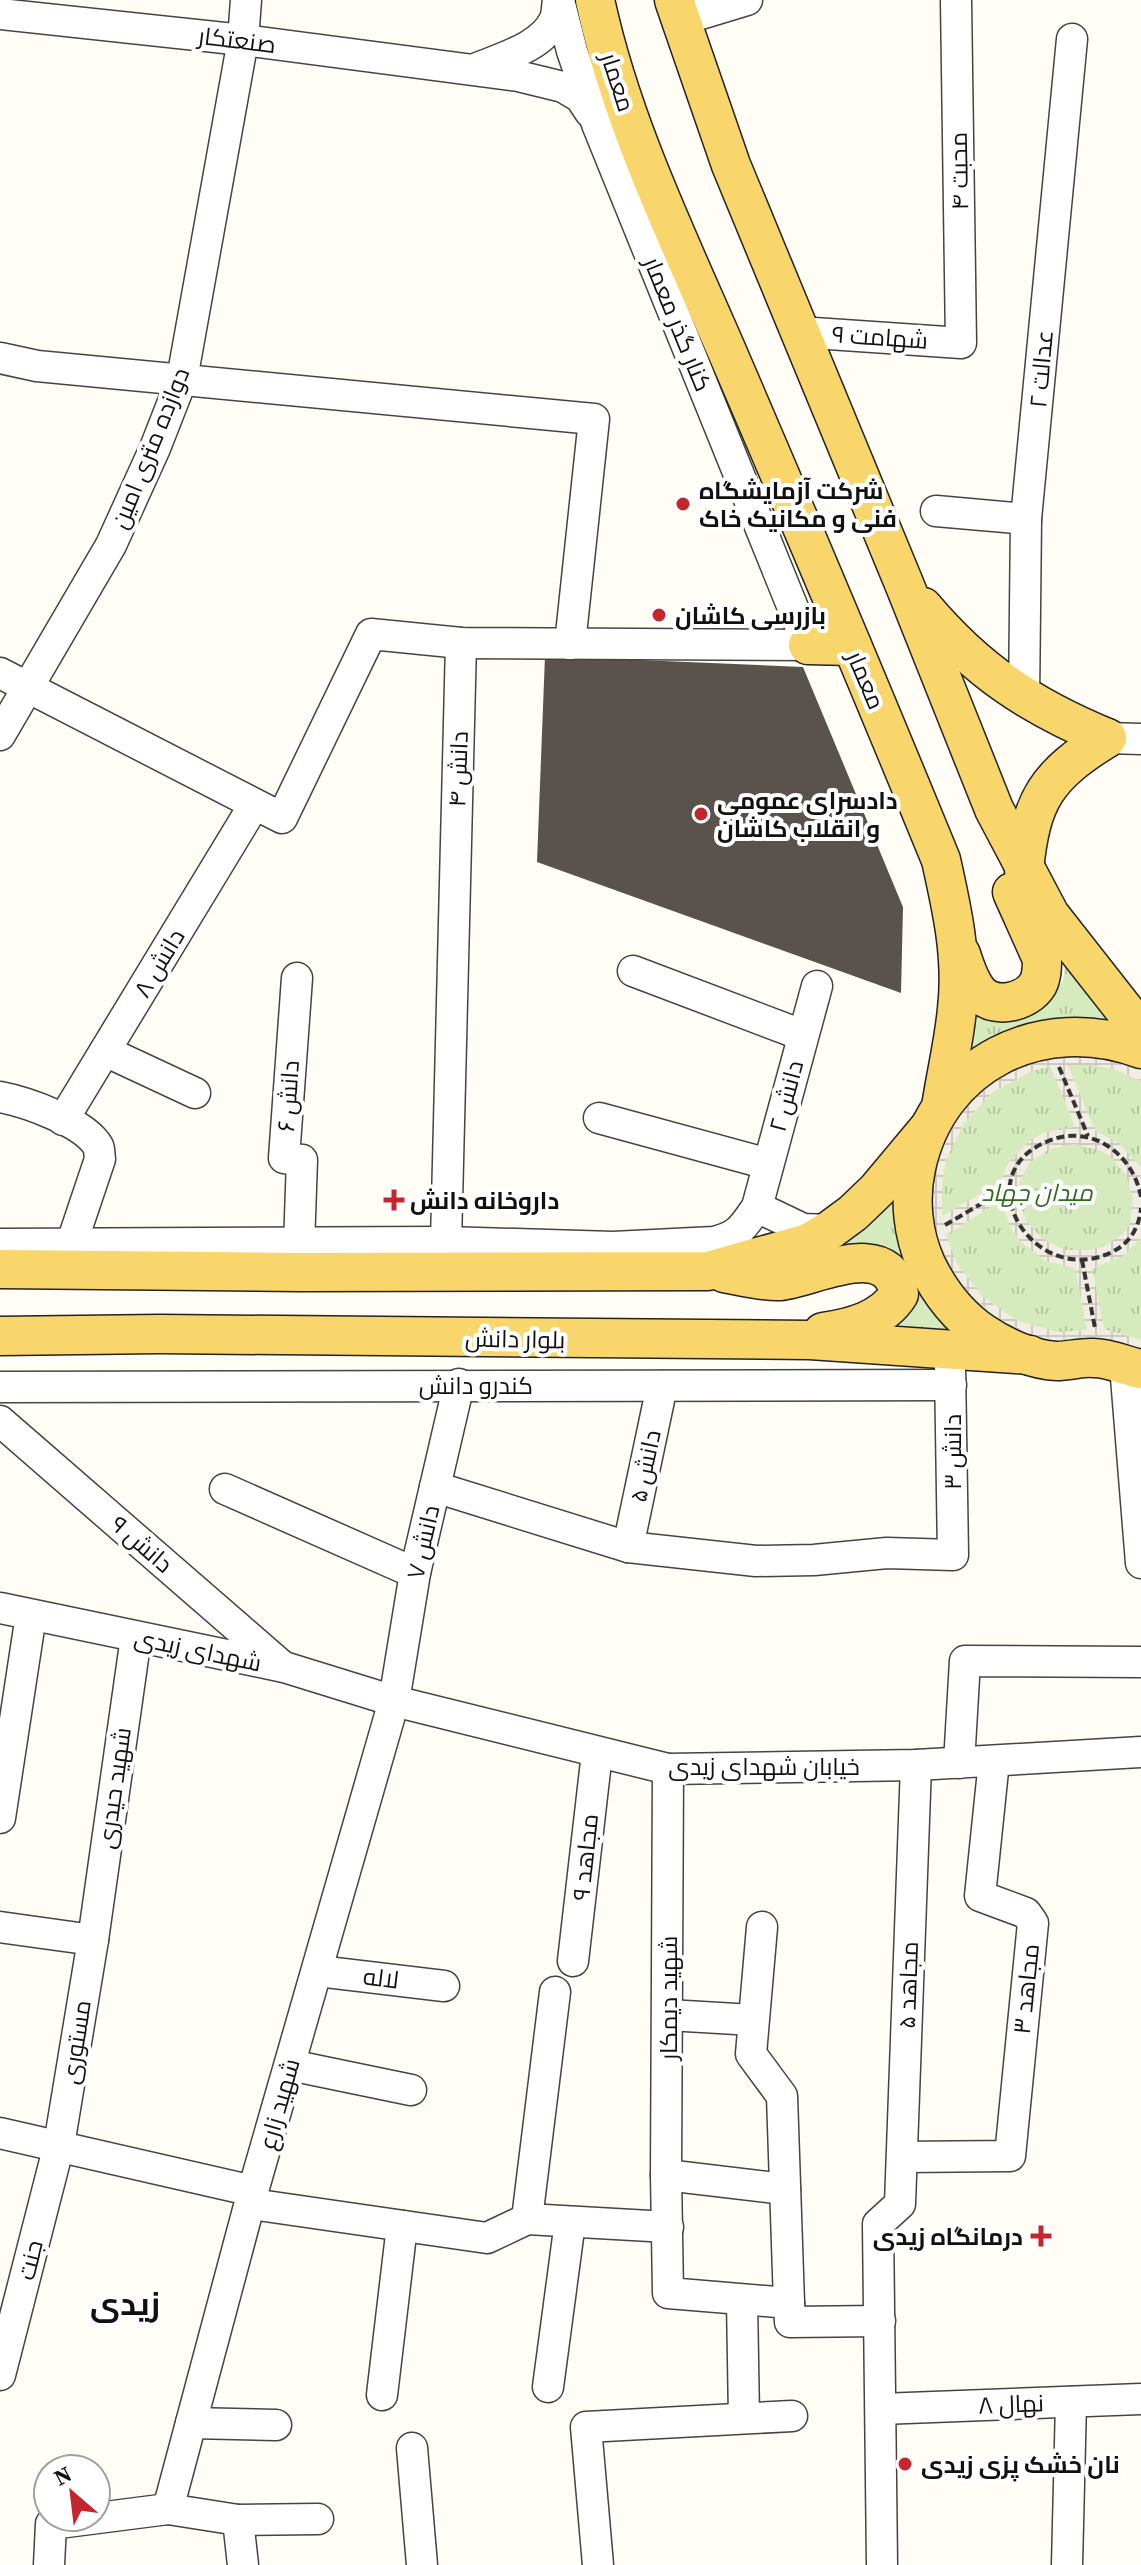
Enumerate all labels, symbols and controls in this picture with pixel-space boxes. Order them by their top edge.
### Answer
street label: صنعتکار [194,19,278,61]
street label: معمار [592,46,643,116]
street label: محبت ۴ [942,132,976,210]
street label: کنار گذر معمار [635,250,720,396]
street label: شهامت ۹ [831,317,929,357]
street label: عدالت ۲ [1021,329,1061,409]
street label: دوازده متری امین [103,362,197,534]
place label: شرکت آزمایشگاه فنی و مکانیک خاک [699,474,897,535]
marker: شرکت آزمایشگاه فنی و مکانیک خاک [674,495,692,513]
place label: بازرسی کاشان [675,599,826,632]
marker: بازرسی کاشان [650,606,668,624]
street label: معمار [838,644,893,714]
street label: دانش ۴ [440,730,476,808]
place label: دادسرای عمومی و انقلاب کاشان [717,784,898,845]
marker: دادسرای عمومی و انقلاب کاشان [692,805,710,823]
street label: دانش ۸ [126,922,192,1004]
street label: دانش ۲ [761,1057,811,1135]
street label: دانش ۶ [269,1059,307,1133]
park label: میدان جهاد [981,1176,1093,1209]
place label: داروخانه دانش [410,1184,559,1217]
marker: داروخانه دانش [385,1191,403,1209]
street label: بلوار دانش [465,1322,565,1356]
street label: کندرو دانش [419,1369,533,1402]
street label: دانش ۳ [936,1414,969,1490]
street label: دانش ۵ [621,1427,669,1505]
street label: دانش ۷ [398,1502,448,1582]
street label: دانش ۹ [104,1508,180,1580]
street label: شهدای زیدی [131,1620,265,1680]
street label: شهید حیدری [89,1725,139,1851]
street label: خیابان شهدای زیدی [668,1750,860,1783]
street label: مجاهد ۹ [564,1812,606,1902]
street label: شهید دیمکار [652,1936,685,2062]
street label: مجاهد ۵ [890,1941,926,2029]
street label: مجاهد ۳ [1005,1942,1047,2036]
street label: لاله [361,1959,401,1997]
street label: مستوری [53,1998,99,2086]
street label: شهید زارع [250,2055,308,2153]
place label: درمانگاه زیدی [873,2220,1023,2253]
marker: درمانگاه زیدی [1030,2225,1052,2247]
street label: جنت [9,2237,51,2283]
district label: زیدی [90,2282,160,2326]
street label: نهال ۸ [977,2386,1045,2422]
place label: نان خشک پزی زیدی [921,2448,1120,2482]
north arrow [32,2453,112,2533]
marker: نان خشک پزی زیدی [896,2455,914,2473]
text: N [48,2458,77,2492]

